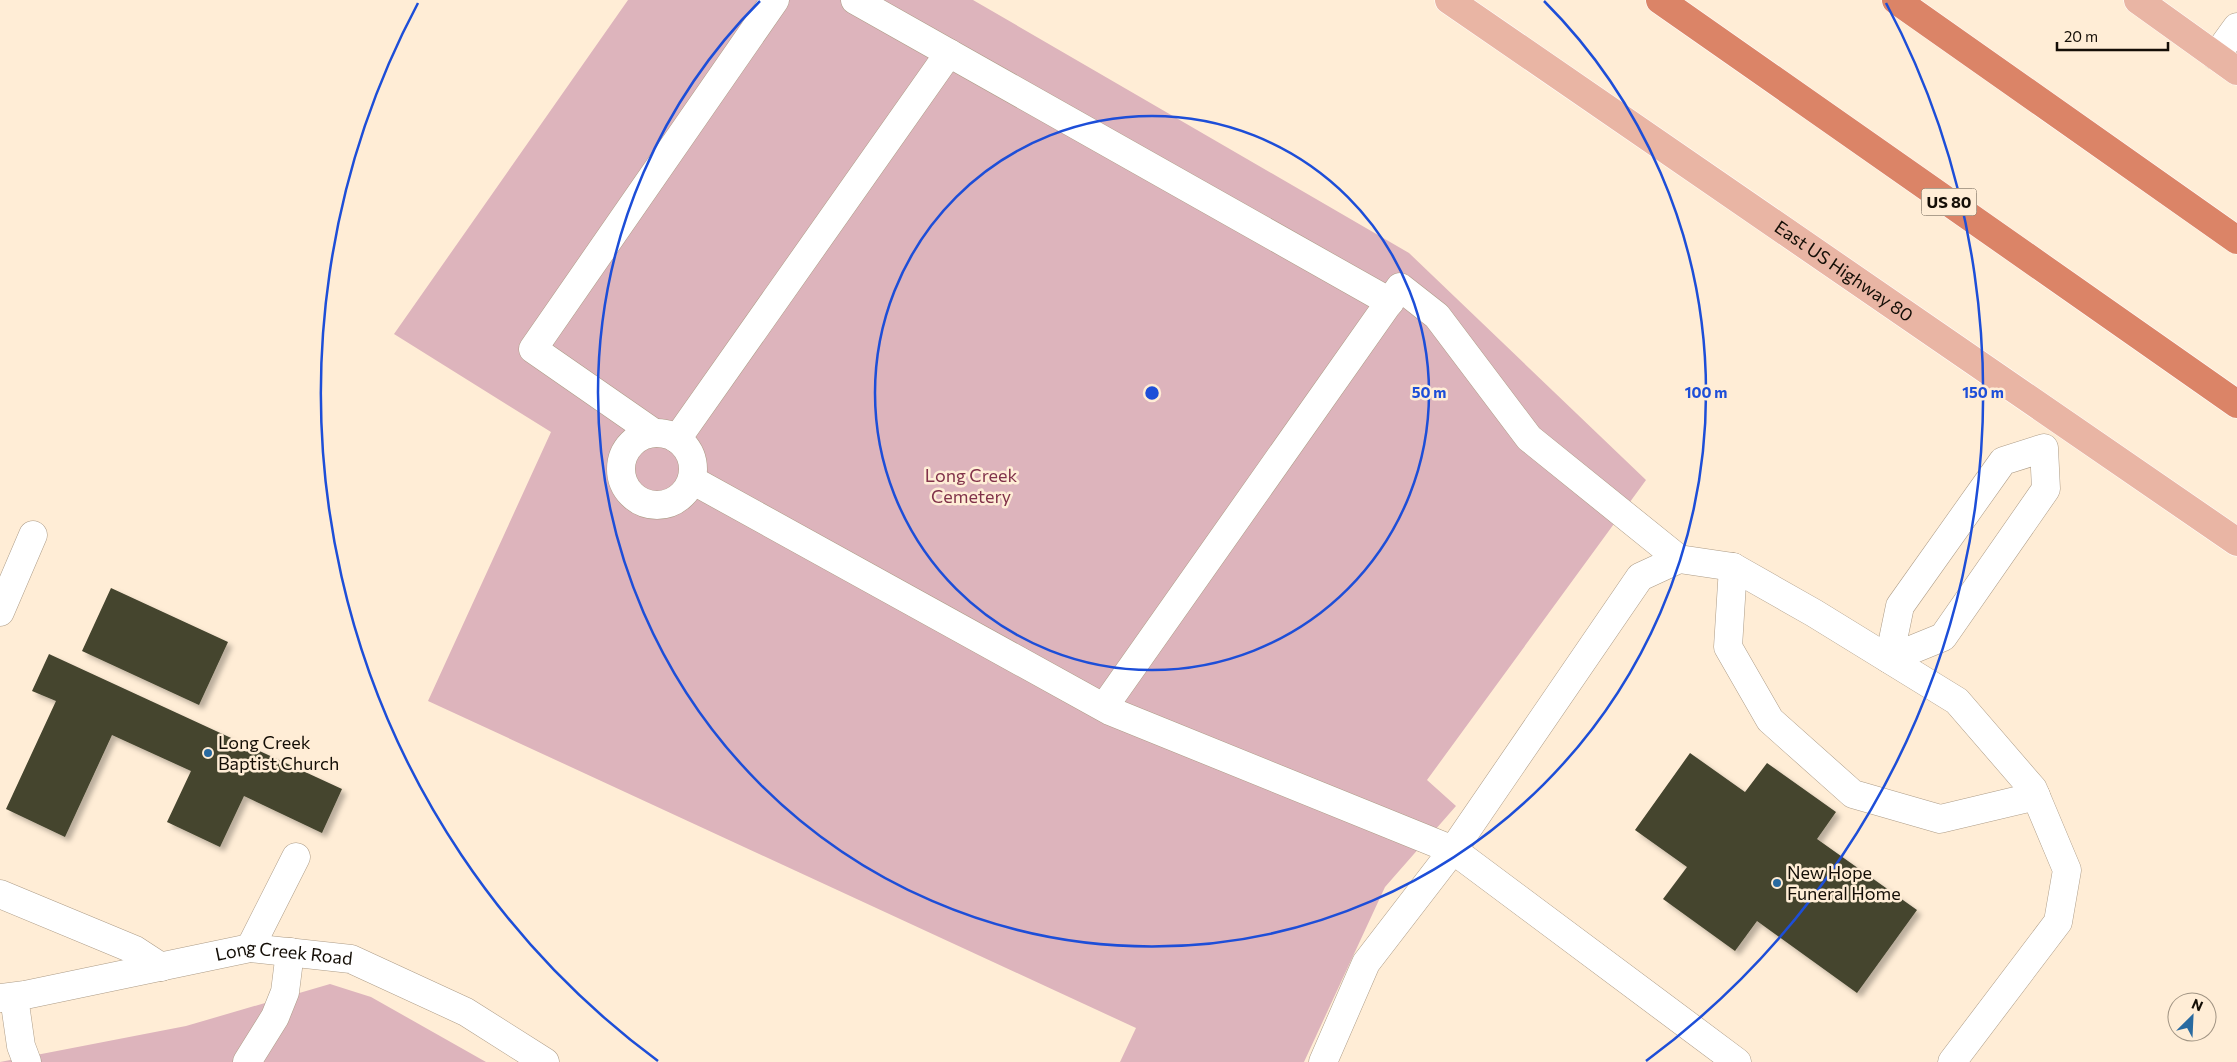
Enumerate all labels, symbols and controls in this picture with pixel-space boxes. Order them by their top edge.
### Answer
scale bar [2057,20,2168,52]
text: 20 m [2064,27,2098,45]
road number: US 80 [1922,188,1976,216]
street label: East US Highway 80 [1771,215,1918,326]
text: 50 m [1412,383,1446,401]
text: 100 m [1685,383,1727,401]
text: 150 m [1962,383,2004,401]
centre of rings [1143,384,1161,402]
park label: Long Creek Cemetery [925,464,1018,507]
place label: Long Creek Baptist Church [218,731,339,774]
marker: Long Creek Baptist Church [202,747,214,759]
place label: New Hope Funeral Home [1787,861,1901,904]
marker: New Hope Funeral Home [1771,877,1783,889]
street label: Long Creek Road [213,936,354,969]
north arrow [2167,992,2217,1042]
text: N [2189,995,2206,1015]

